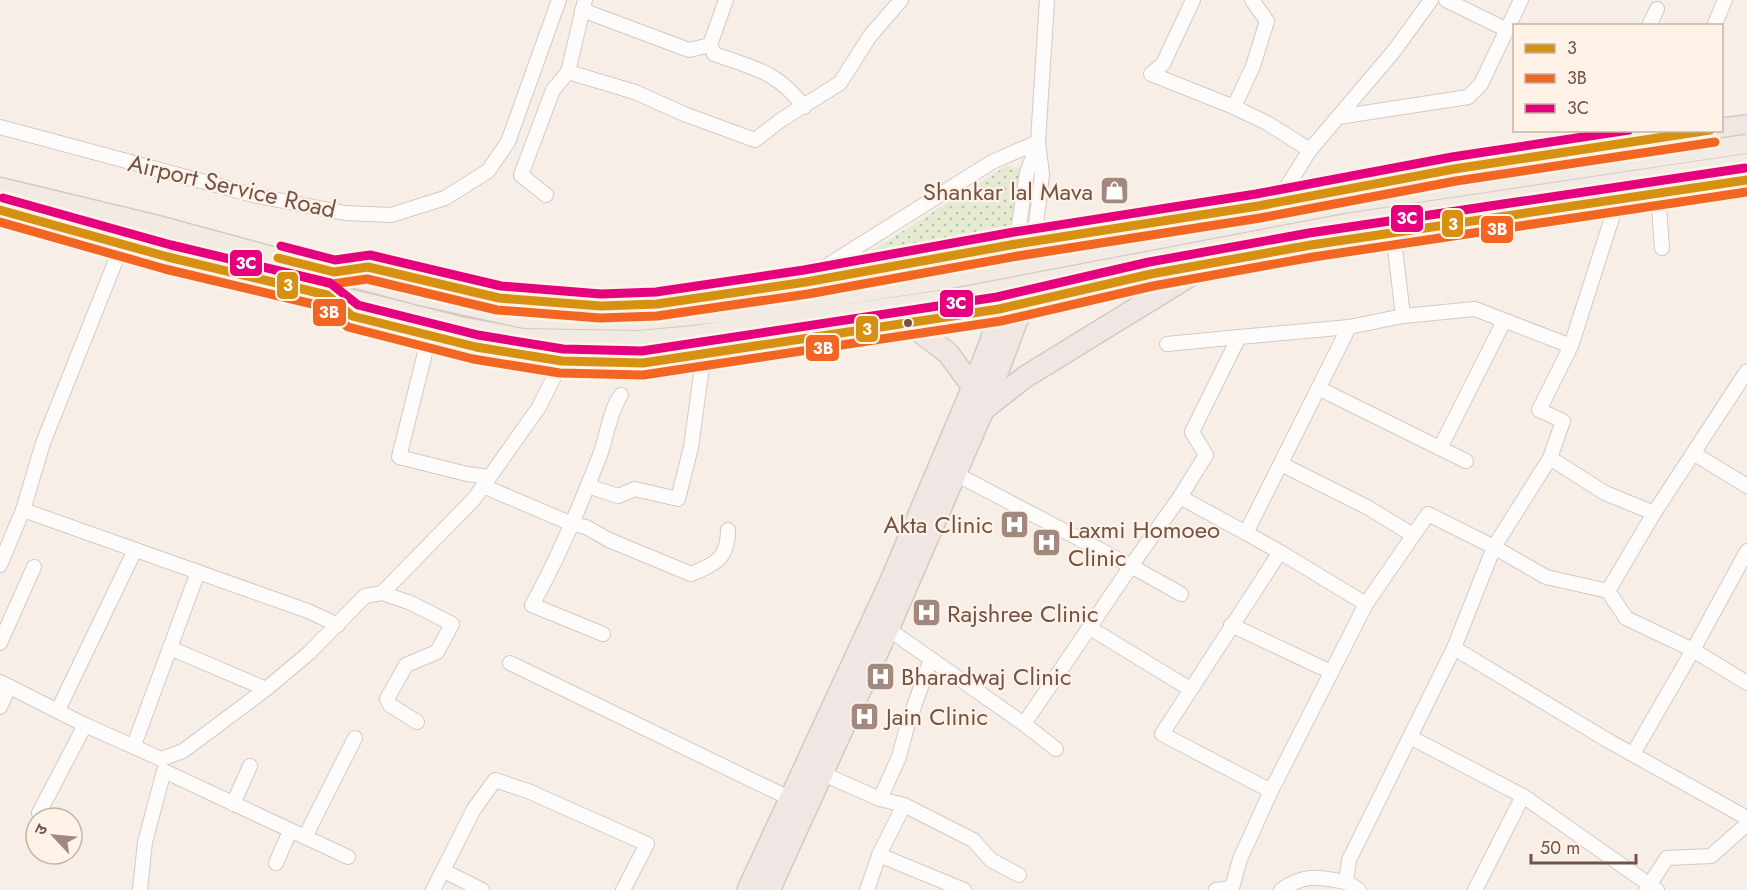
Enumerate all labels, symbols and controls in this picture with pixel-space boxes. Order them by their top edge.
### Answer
legend [1513,24,1723,132]
text: 3 [1567,35,1577,61]
text: 3B [1567,65,1587,91]
text: 3C [1567,95,1589,121]
street label: Airport Service Road [125,145,339,227]
place label: Shankar lal Mava [923,174,1093,209]
shop icon: Shankar lal Mava [1098,175,1130,207]
line badge: 3C [1390,204,1424,233]
text: 3C [1396,207,1418,230]
line badge: 3 [1441,209,1464,238]
text: 3 [1448,213,1458,236]
line badge: 3B [1480,215,1514,244]
text: 3B [1487,218,1507,241]
line badge: 3C [229,249,263,277]
text: 3C [235,252,257,275]
line badge: 3 [276,271,299,300]
text: 3 [283,274,293,297]
line badge: 3C [939,289,974,318]
text: 3C [945,292,967,315]
line badge: 3B [312,298,347,327]
text: 3B [319,301,339,324]
line badge: 3 [855,315,879,343]
unlabelled marker [902,317,914,329]
text: 3 [862,318,872,341]
line badge: 3B [805,334,840,362]
text: 3B [813,337,833,360]
place label: Akta Clinic [884,507,993,542]
hospital icon: Akta Clinic [998,508,1030,540]
place label: Laxmi Homoeo Clinic [1068,512,1220,575]
hospital icon: Laxmi Homoeo Clinic [1031,527,1063,559]
place label: Rajshree Clinic [947,596,1099,631]
hospital icon: Rajshree Clinic [910,597,942,629]
place label: Bharadwaj Clinic [901,659,1072,694]
hospital icon: Bharadwaj Clinic [864,660,896,692]
place label: Jain Clinic [883,699,988,734]
hospital icon: Jain Clinic [849,700,881,732]
north arrow [24,806,84,866]
text: उ [29,820,54,839]
scale bar [1531,827,1636,865]
text: 50 m [1540,835,1580,861]

